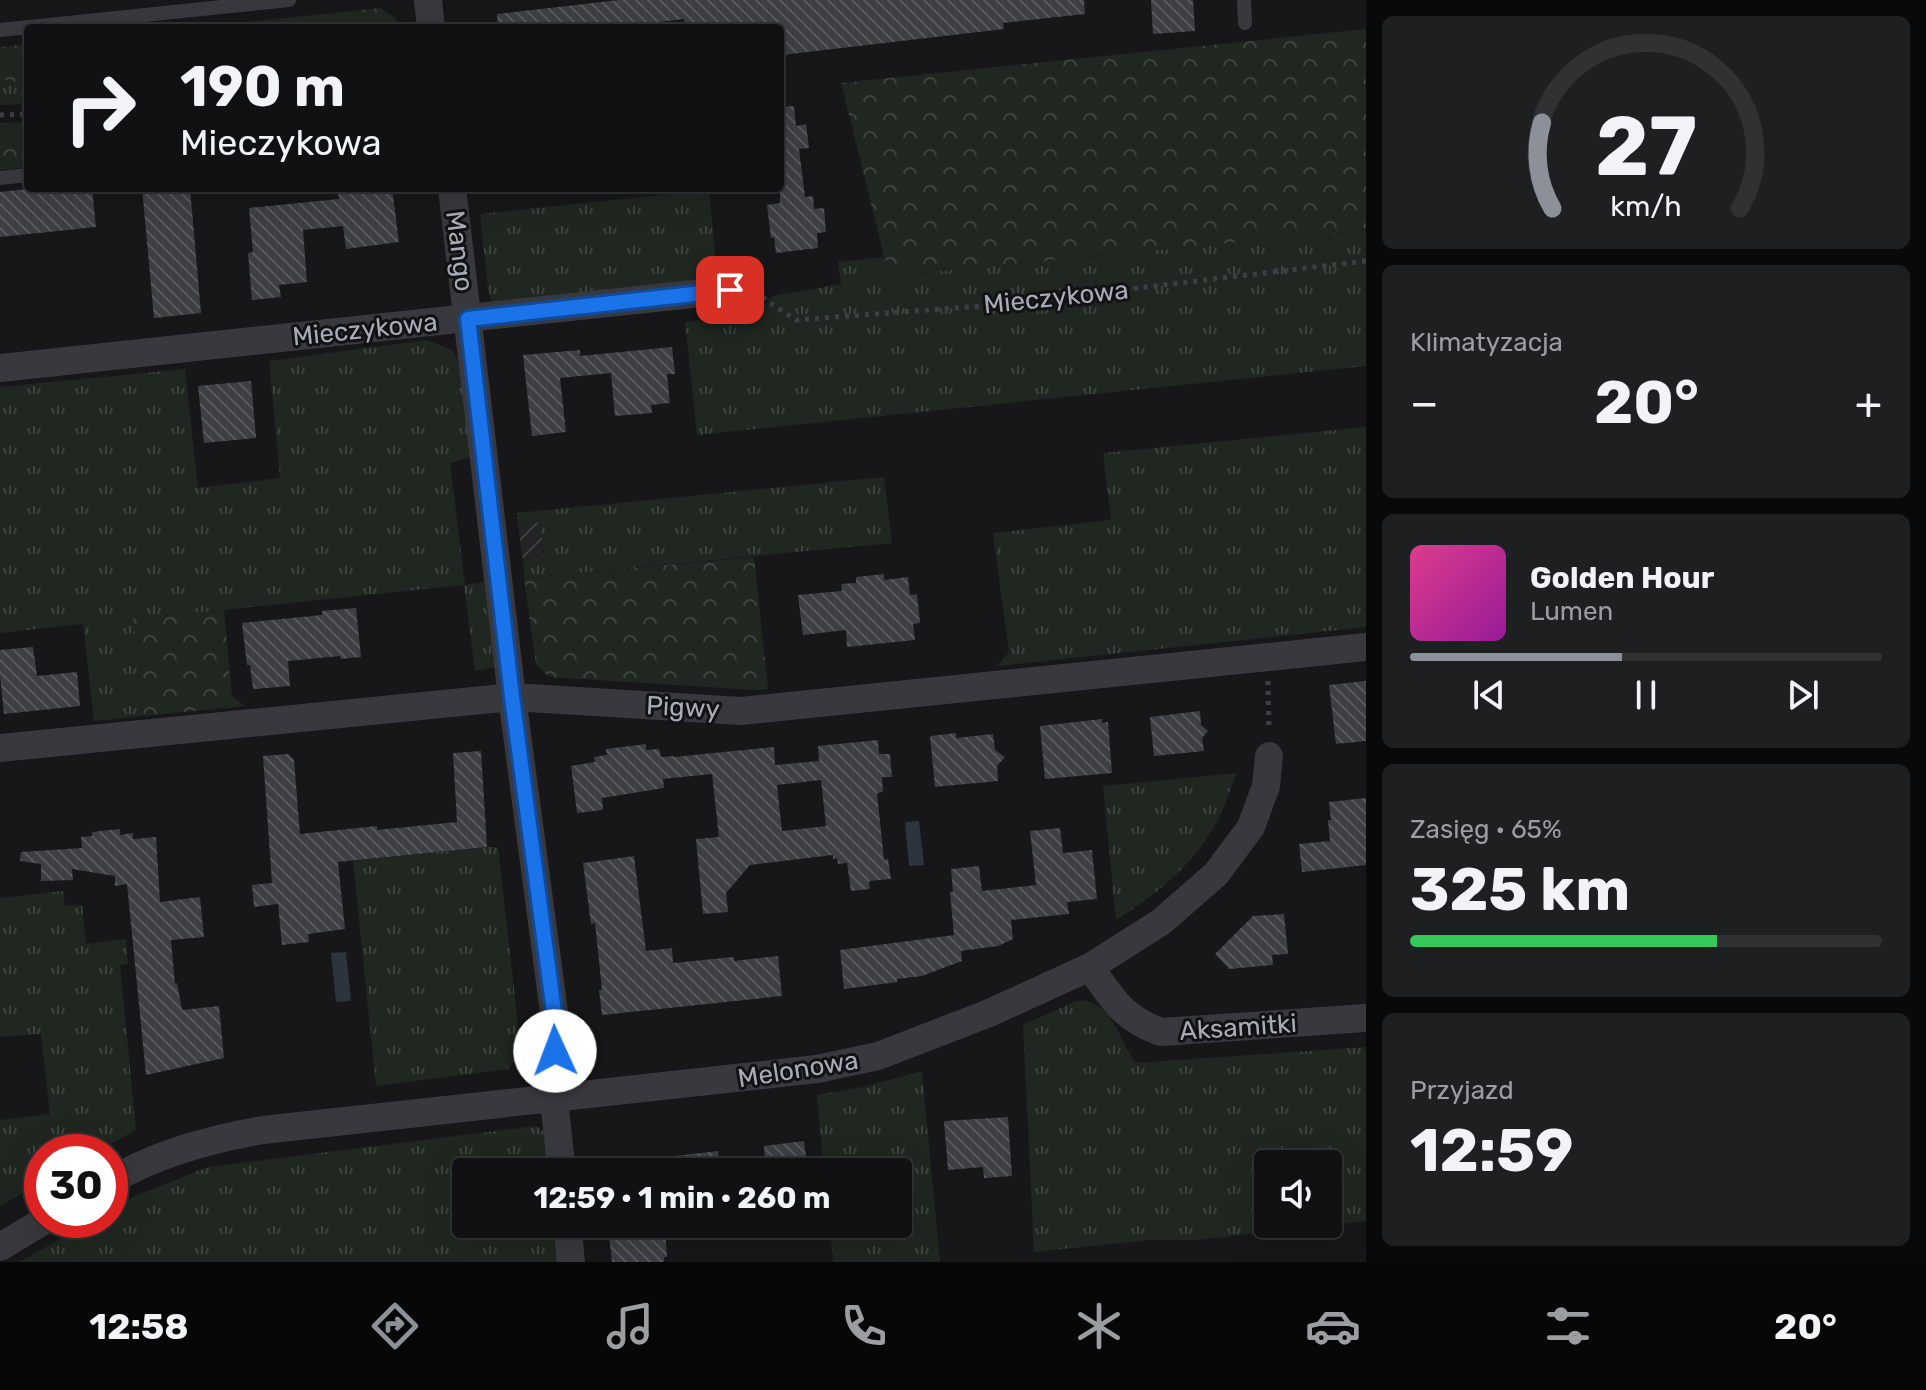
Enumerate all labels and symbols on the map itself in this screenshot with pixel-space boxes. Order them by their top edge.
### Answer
street label: Mango [439,209,480,293]
pin [696,256,764,324]
street label: Mieczykowa [982,274,1130,321]
street label: Mieczykowa [291,306,439,353]
street label: Pigwy [645,690,721,725]
street label: Aksamitki [1178,1008,1298,1047]
position arrow [513,1009,597,1093]
street label: Melonowa [736,1045,861,1094]
speed limit sign: 30 [24,1134,128,1238]

